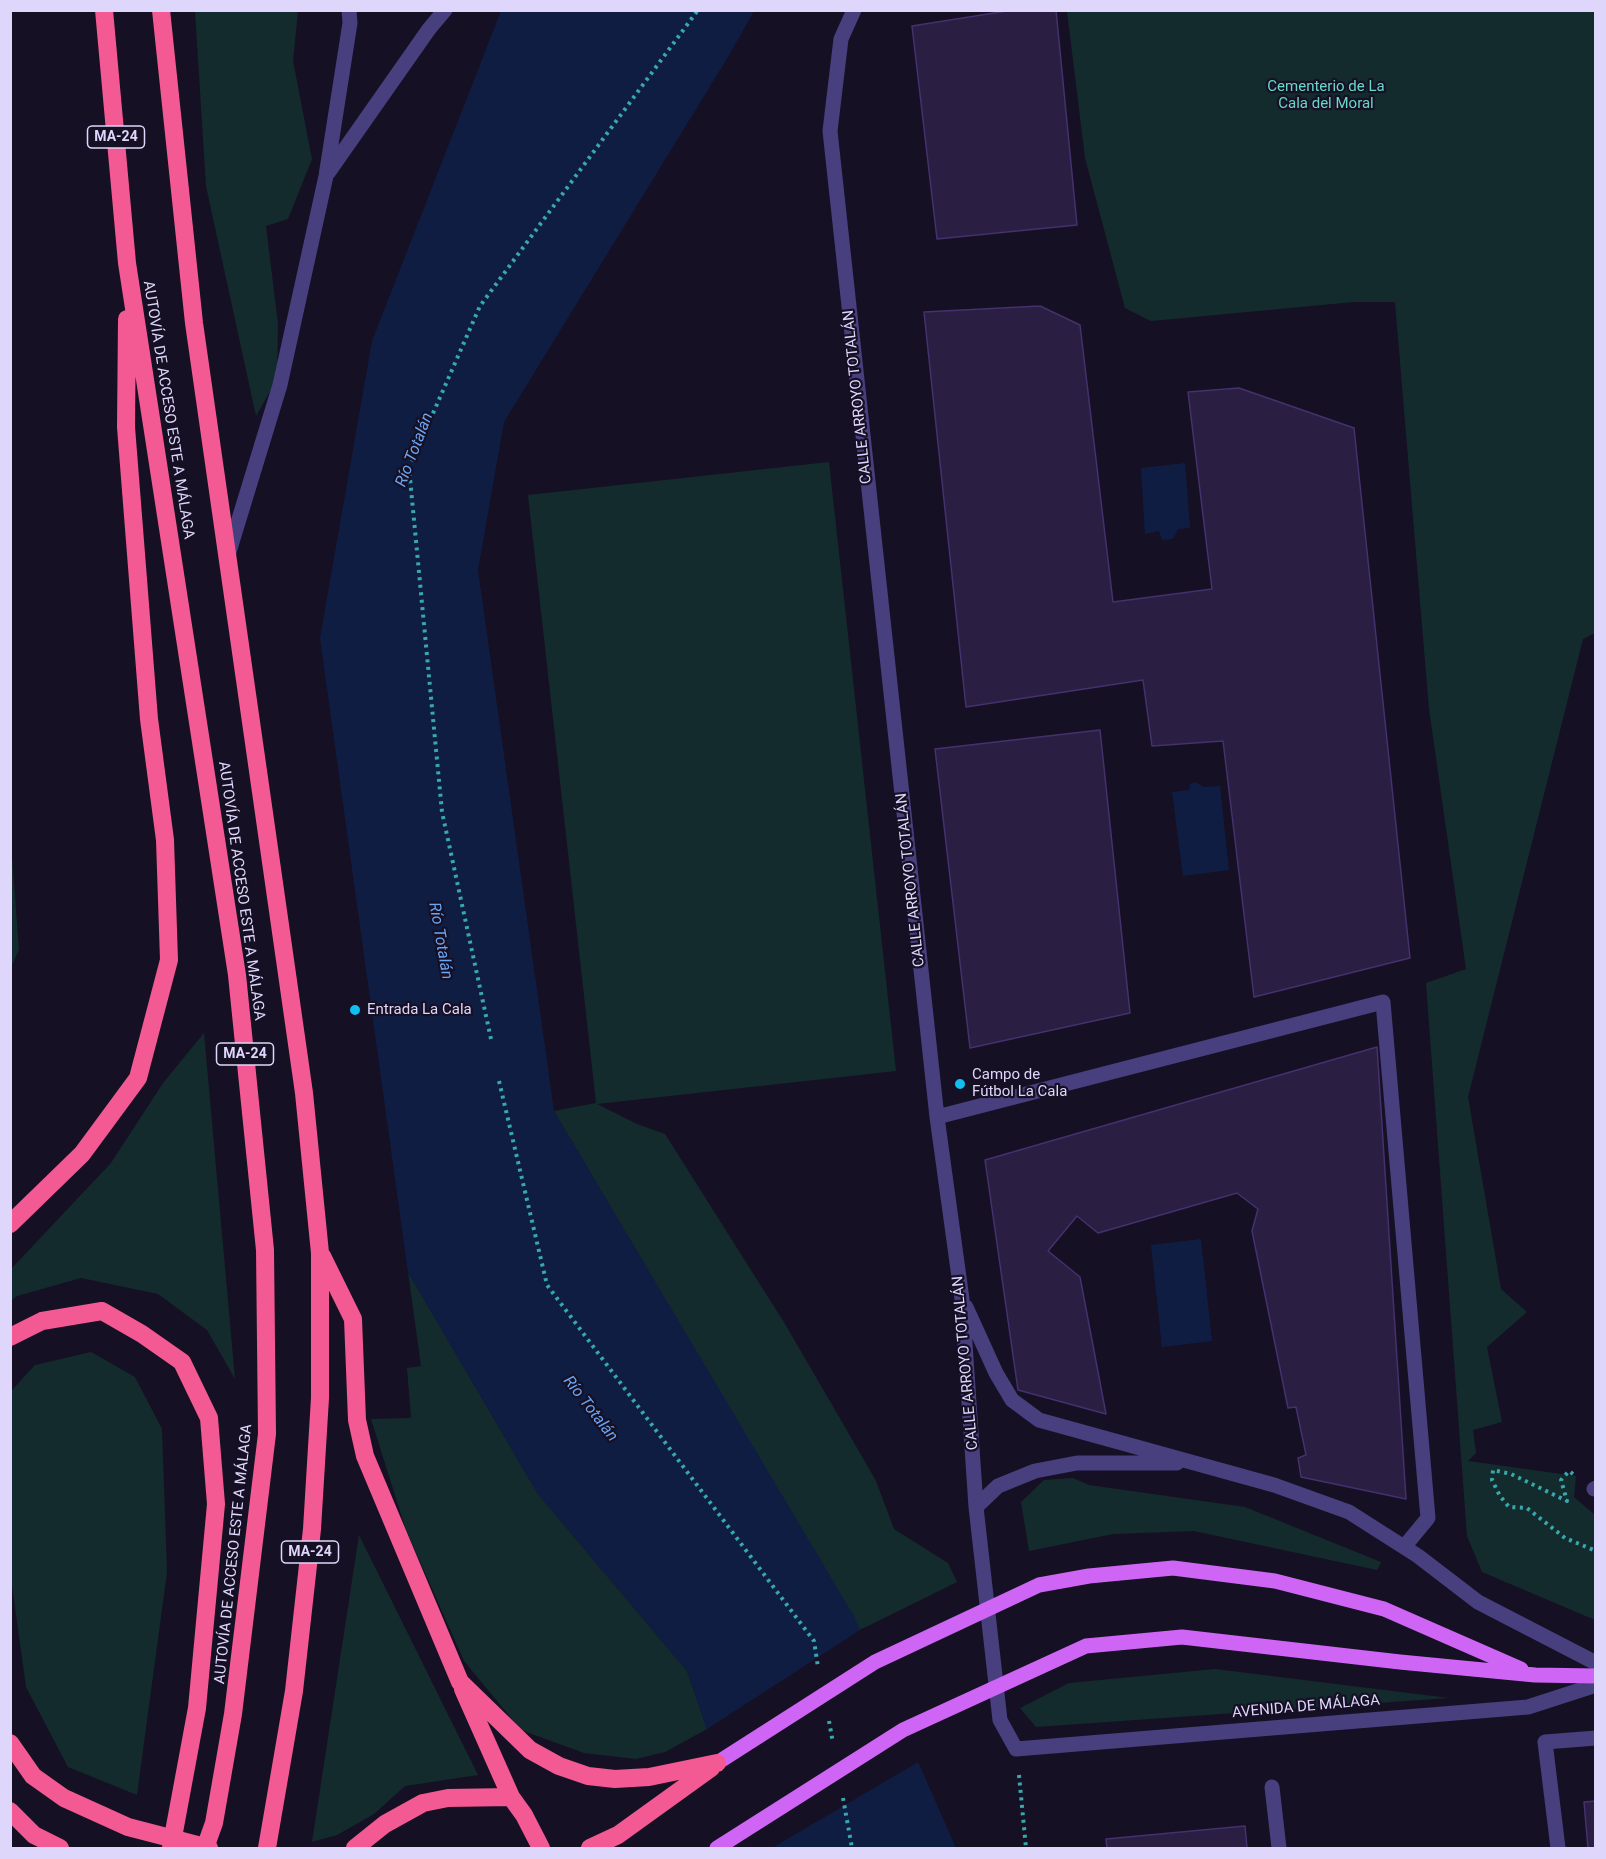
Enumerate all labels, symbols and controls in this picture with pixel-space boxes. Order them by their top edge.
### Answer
park label: Cementerio de La Cala del Moral [1267,78,1385,113]
road number: MA-24 [88,126,144,148]
street label: AUTOVÍA DE ACCESO ESTE A MÁLAGA [139,279,197,541]
street label: CALLE ARROYO TOTALÁN [840,309,876,485]
water label: Río Totalán [392,410,438,490]
street label: AUTOVÍA DE ACCESO ESTE A MÁLAGA [214,760,268,1022]
street label: CALLE ARROYO TOTALÁN [893,792,929,968]
water label: Río Totalán [424,901,456,981]
place label: Entrada La Cala [367,1001,472,1019]
marker: Entrada La Cala [348,1003,362,1017]
road number: MA-24 [216,1043,274,1065]
place label: Campo de Fútbol La Cala [972,1066,1067,1101]
marker: Campo de Fútbol La Cala [953,1077,967,1091]
street label: CALLE ARROYO TOTALÁN [949,1275,983,1451]
water label: Río Totalán [558,1372,622,1446]
street label: AUTOVÍA DE ACCESO ESTE A MÁLAGA [211,1423,257,1685]
road number: MA-24 [282,1541,338,1563]
street label: AVENIDA DE MÁLAGA [1231,1692,1381,1722]

